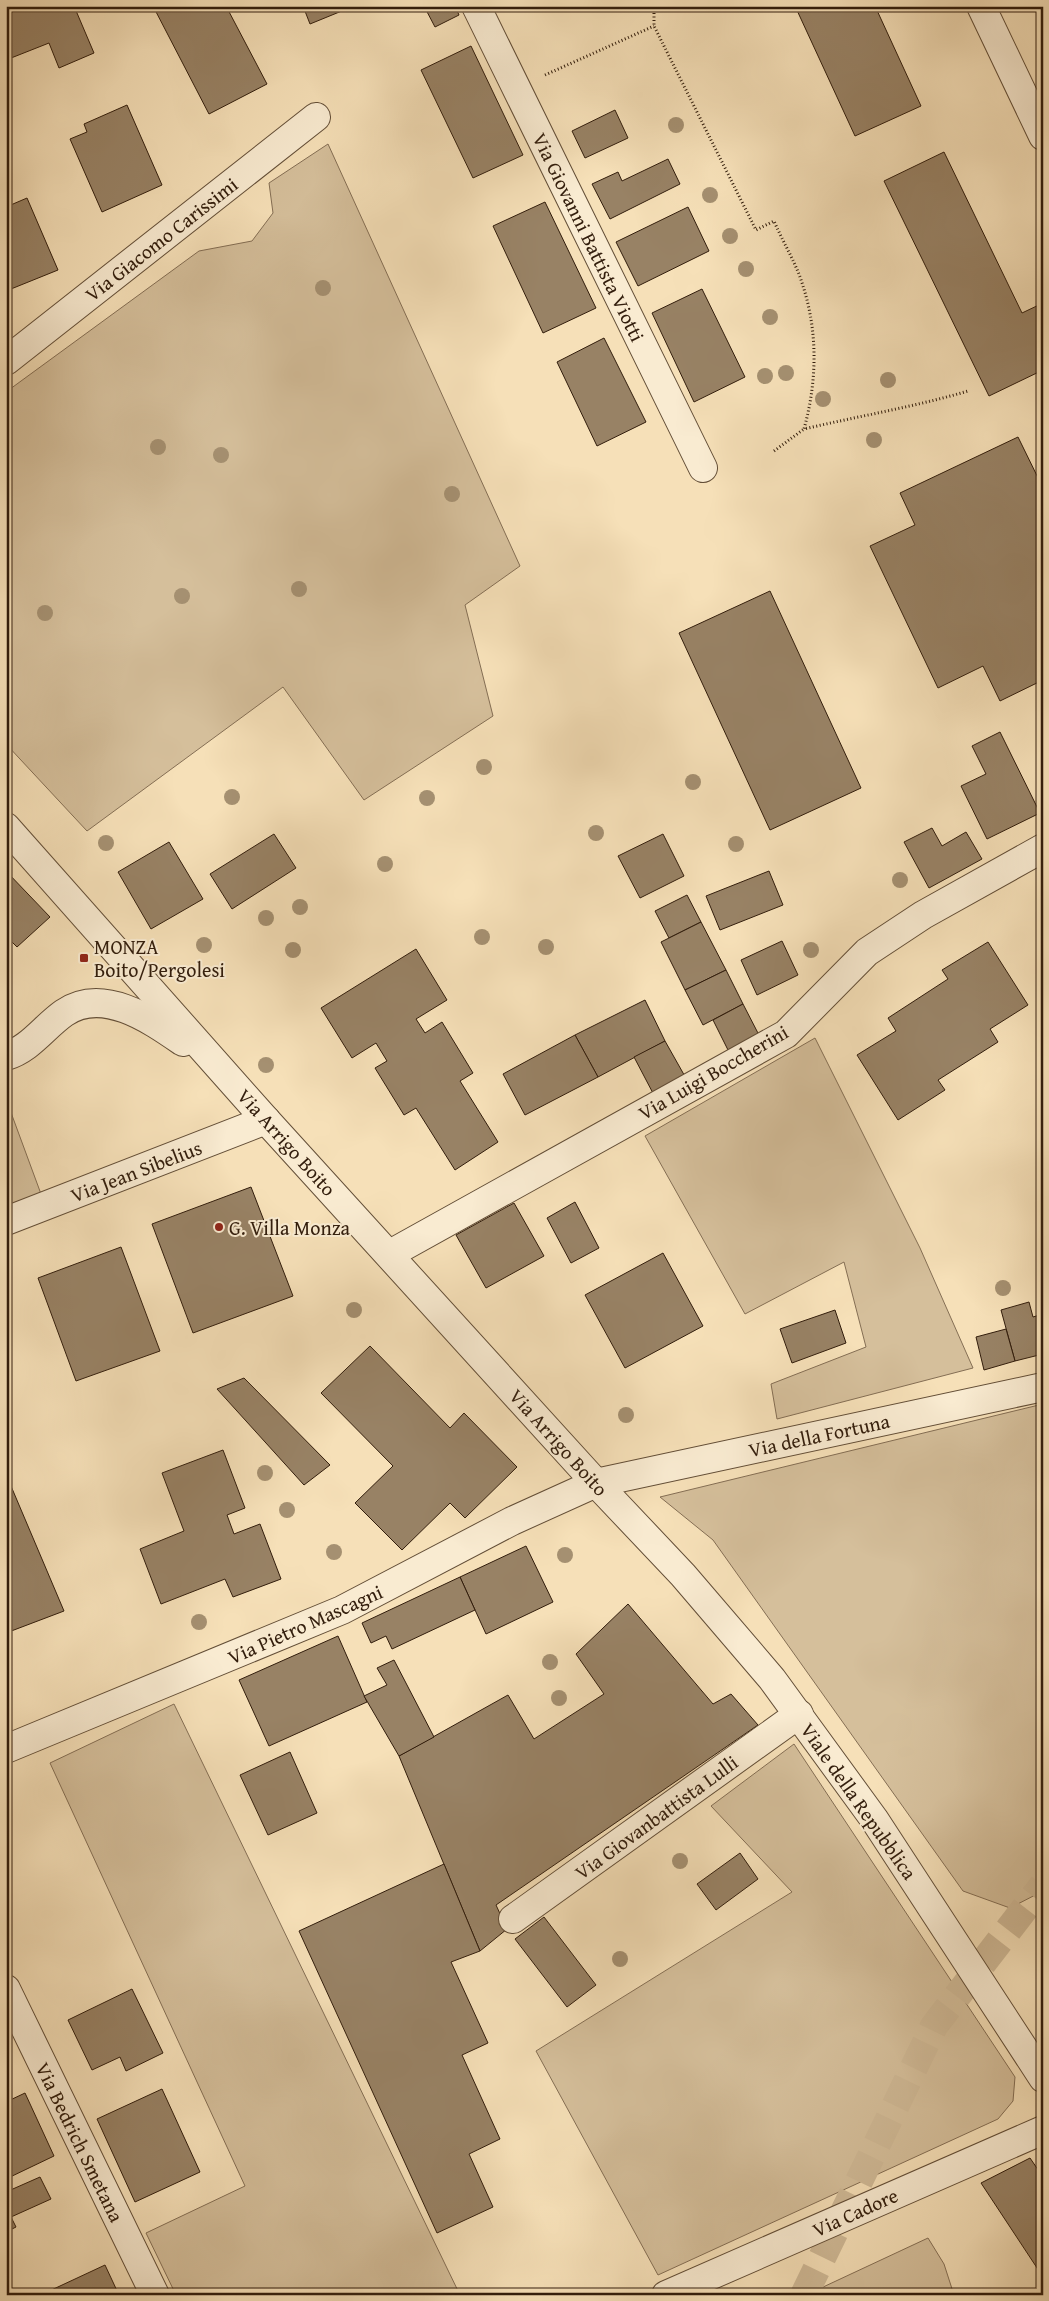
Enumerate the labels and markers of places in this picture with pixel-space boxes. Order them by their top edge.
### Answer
place label: MONZA Boito/Pergolesi [94,932,225,984]
marker: MONZA Boito/Pergolesi [78,952,90,964]
place label: G. Villa Monza [229,1213,350,1242]
marker: G. Villa Monza [213,1221,225,1233]

